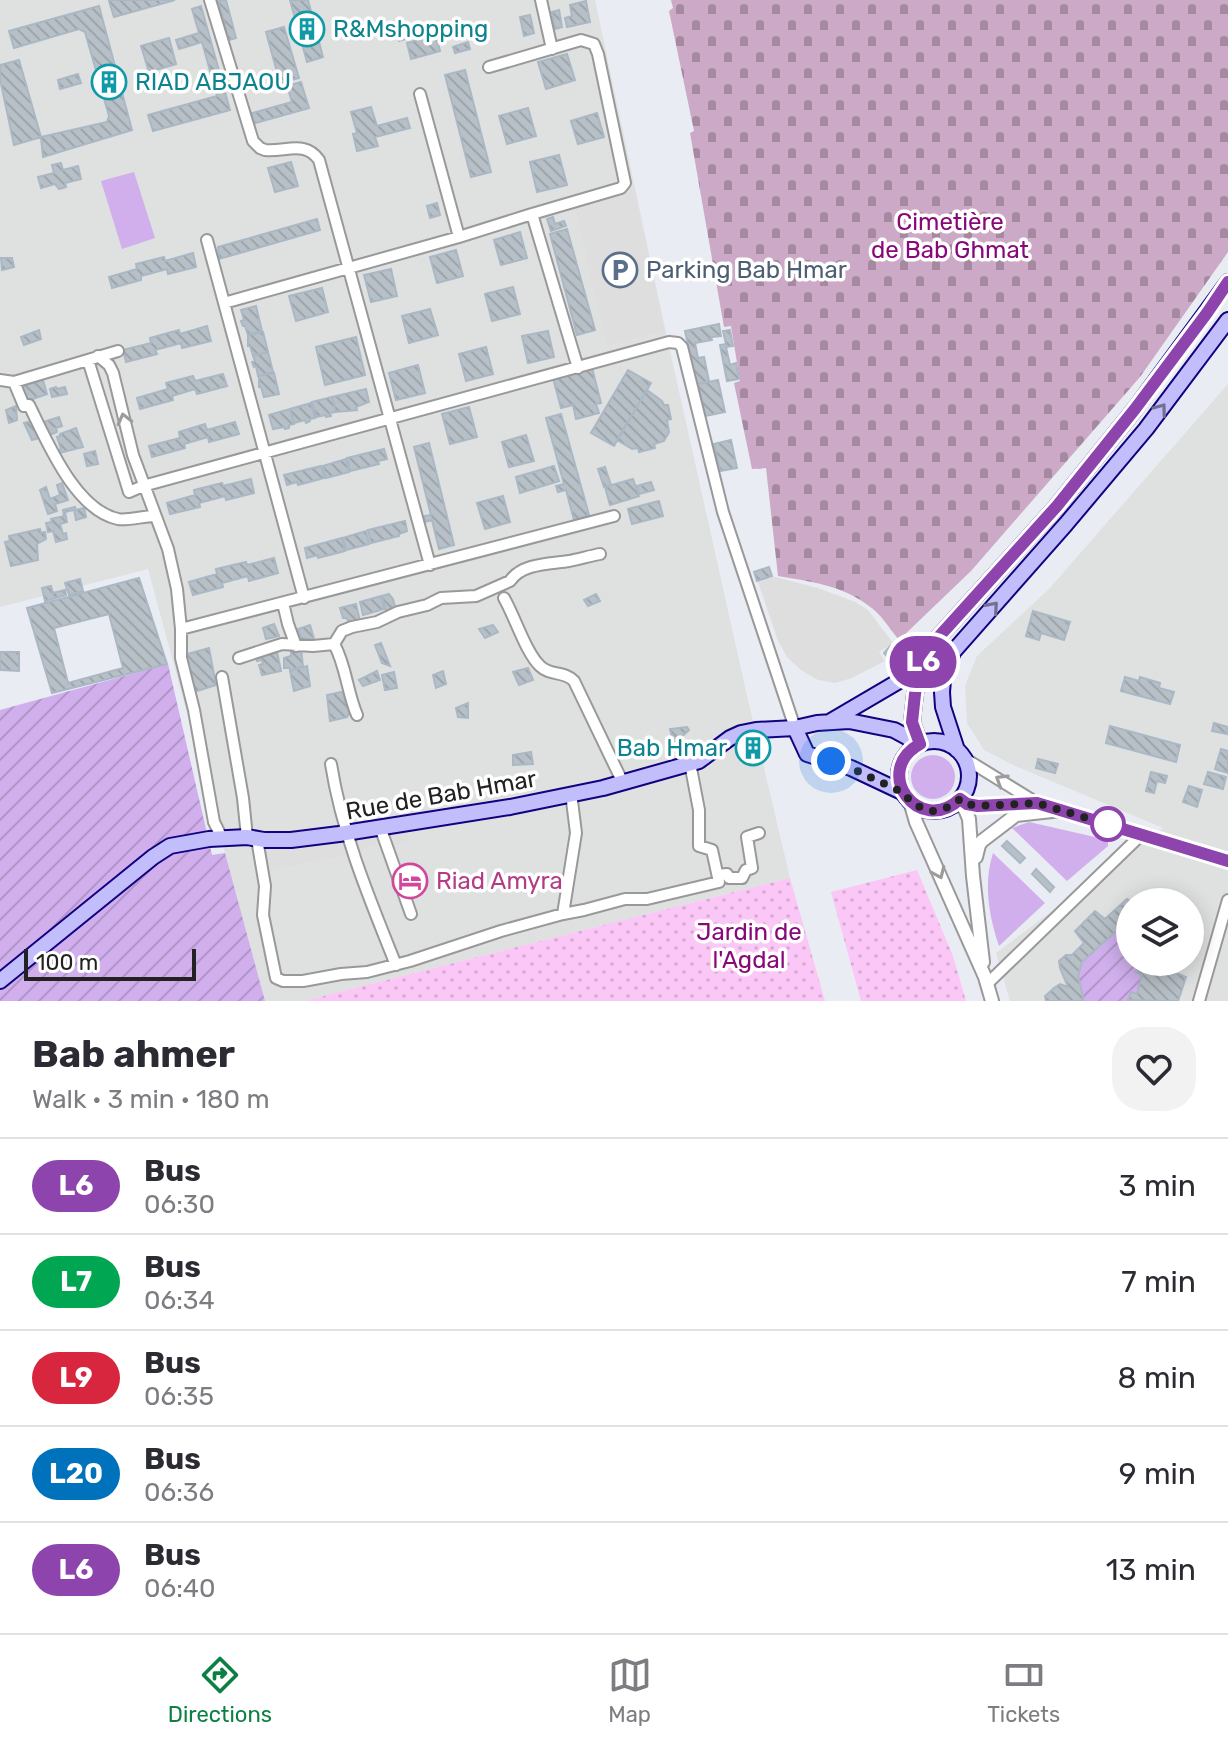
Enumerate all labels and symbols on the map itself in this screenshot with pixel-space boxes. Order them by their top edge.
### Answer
building icon: R&Mshopping [288,10,326,48]
place label: R&Mshopping [333,15,488,43]
building icon: RIAD ABJAOU [90,63,128,101]
place label: RIAD ABJAOU [135,68,291,96]
park label: Cimetière de Bab Ghmat [871,208,1029,264]
parking icon: Parking Bab Hmar [601,251,639,289]
place label: Parking Bab Hmar [646,256,847,284]
one-way arrow [1152,404,1166,418]
one-way arrow [117,412,134,426]
one-way arrow [983,602,997,617]
line badge: L6 [887,636,959,688]
building icon: Bab Hmar [734,729,772,767]
place label: Bab Hmar [617,734,727,762]
your location [811,741,851,781]
street label: Rue de Bab Hmar [343,764,539,826]
one-way arrow [995,774,1010,789]
unlabelled marker [1091,807,1125,841]
hotel icon: Riad Amyra [391,862,429,900]
one-way arrow [929,865,945,880]
place label: Riad Amyra [436,867,563,895]
park label: Jardin de l'Agdal [696,918,802,974]
scale bar [24,945,196,981]

